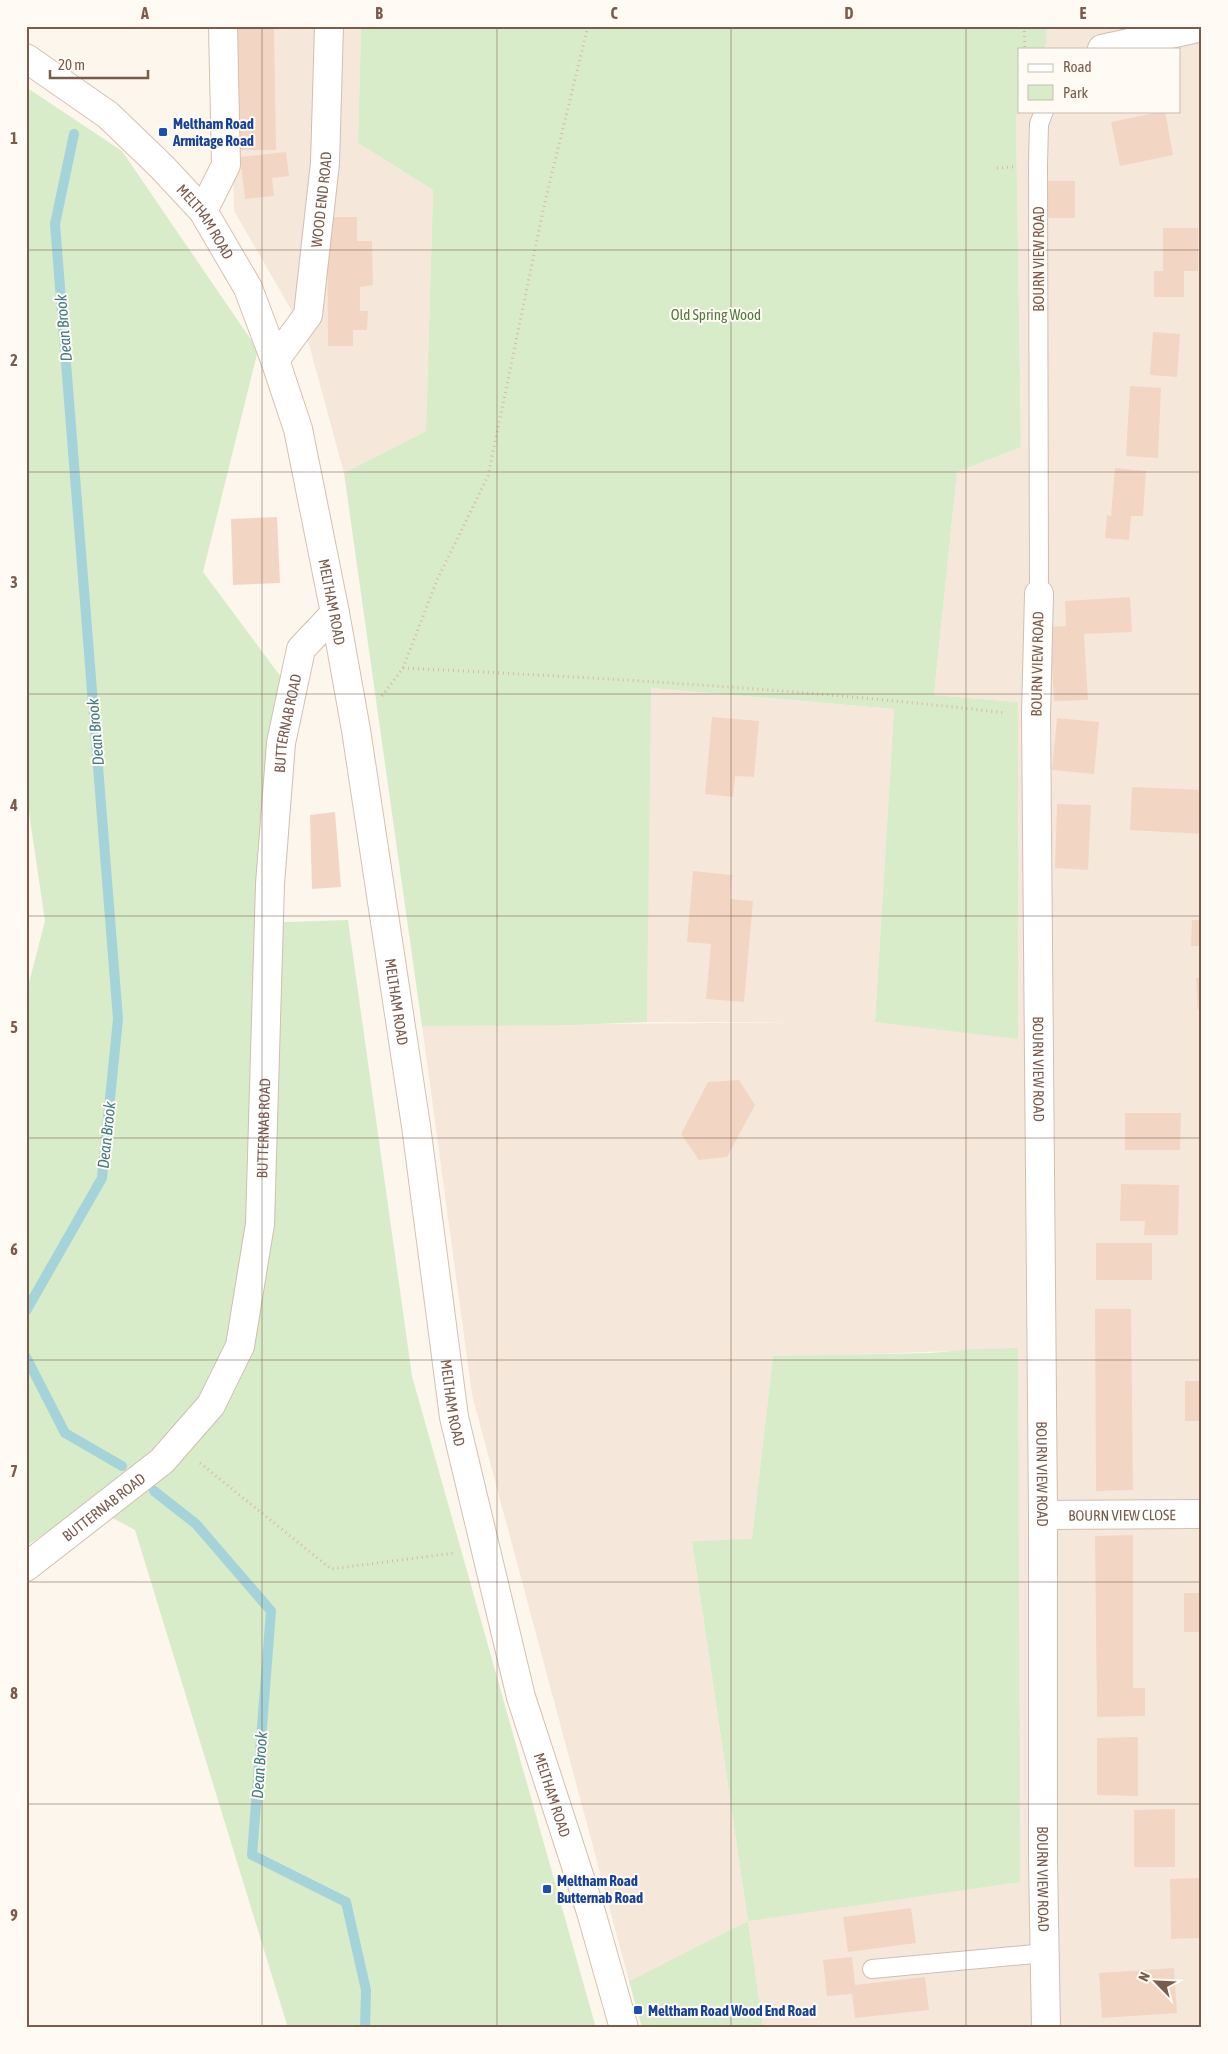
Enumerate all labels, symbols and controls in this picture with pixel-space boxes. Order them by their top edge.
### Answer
text: A [140,4,149,22]
text: B [375,4,383,22]
text: C [610,4,618,22]
text: D [845,4,854,22]
text: E [1080,4,1087,22]
scale bar [50,48,148,80]
legend [1018,48,1180,112]
text: 20 m [58,56,85,73]
text: Road [1063,58,1092,75]
text: Park [1063,84,1088,101]
place label: Meltham Road Armitage Road [172,115,254,149]
marker: Meltham Road Armitage Road [157,126,169,138]
text: 1 [10,129,18,147]
street label: WOOD END ROAD [307,151,334,248]
street label: MELTHAM ROAD [174,180,238,262]
street label: BOURN VIEW ROAD [1030,206,1047,312]
water label: Dean Brook [51,293,75,362]
park label: Old Spring Wood [671,306,761,323]
text: 2 [10,351,18,369]
street label: MELTHAM ROAD [316,557,349,646]
text: 3 [10,573,18,591]
street label: BOURN VIEW ROAD [1028,611,1046,717]
street label: BUTTERNAB ROAD [270,672,304,774]
water label: Dean Brook [83,697,107,766]
text: 4 [9,796,18,814]
street label: MELTHAM ROAD [382,957,412,1046]
street label: BOURN VIEW ROAD [1030,1016,1048,1122]
text: 5 [10,1018,18,1036]
street label: BUTTERNAB ROAD [253,1078,273,1179]
water label: Dean Brook [94,1100,119,1169]
text: 6 [10,1240,18,1258]
street label: MELTHAM ROAD [438,1358,469,1448]
street label: BOURN VIEW ROAD [1034,1421,1052,1527]
text: 7 [10,1462,18,1480]
street label: BUTTERNAB ROAD [58,1469,148,1544]
street label: BOURN VIEW CLOSE [1068,1506,1176,1523]
text: 8 [10,1684,18,1702]
water label: Dean Brook [248,1730,270,1799]
street label: MELTHAM ROAD [531,1750,574,1839]
street label: BOURN VIEW ROAD [1034,1826,1053,1932]
place label: Meltham Road Butternab Road [557,1872,643,1906]
marker: Meltham Road Butternab Road [541,1883,553,1895]
text: 9 [10,1906,18,1924]
north arrow [1130,1956,1180,2006]
text: N [1135,1970,1153,1984]
place label: Meltham Road Wood End Road [648,2002,816,2019]
marker: Meltham Road Wood End Road [632,2004,644,2016]

